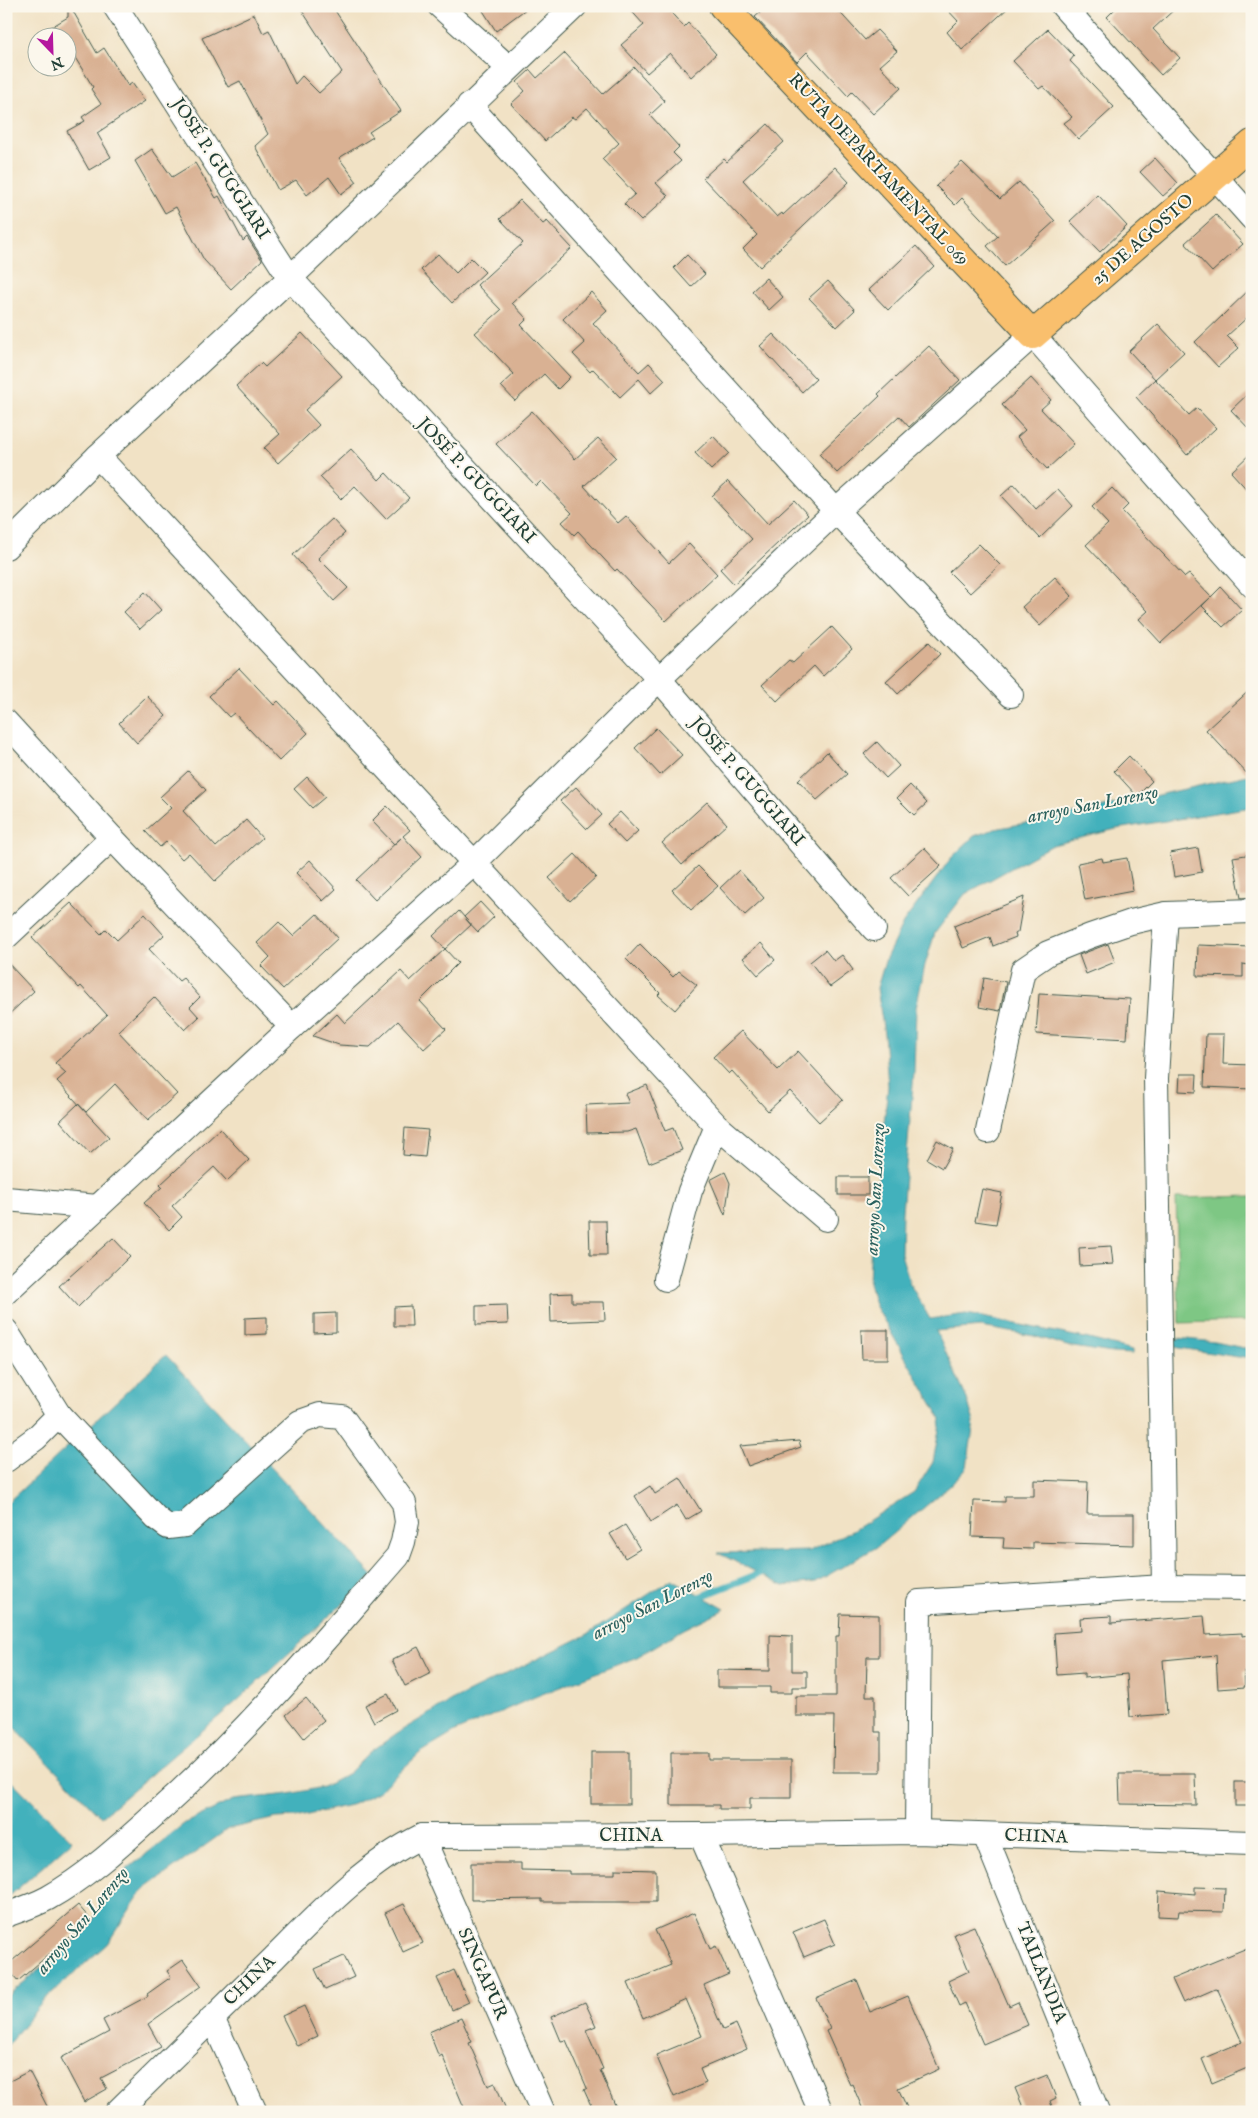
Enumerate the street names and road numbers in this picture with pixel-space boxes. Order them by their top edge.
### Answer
street label: RUTA DEPARTAMENTAL 069 [783,69,973,271]
street label: JOSÉ P. GUGGIARI [165,91,276,244]
street label: 25 DE AGOSTO [1087,189,1199,291]
street label: JOSÉ P. GUGGIARI [410,410,542,549]
street label: JOSÉ P. GUGGIARI [683,710,811,852]
street label: CHINA [1004,1824,1069,1850]
street label: CHINA [599,1825,664,1848]
street label: TAILANDIA [1010,1919,1072,2028]
street label: SINGAPUR [452,1925,513,2025]
street label: CHINA [219,1950,281,2011]

